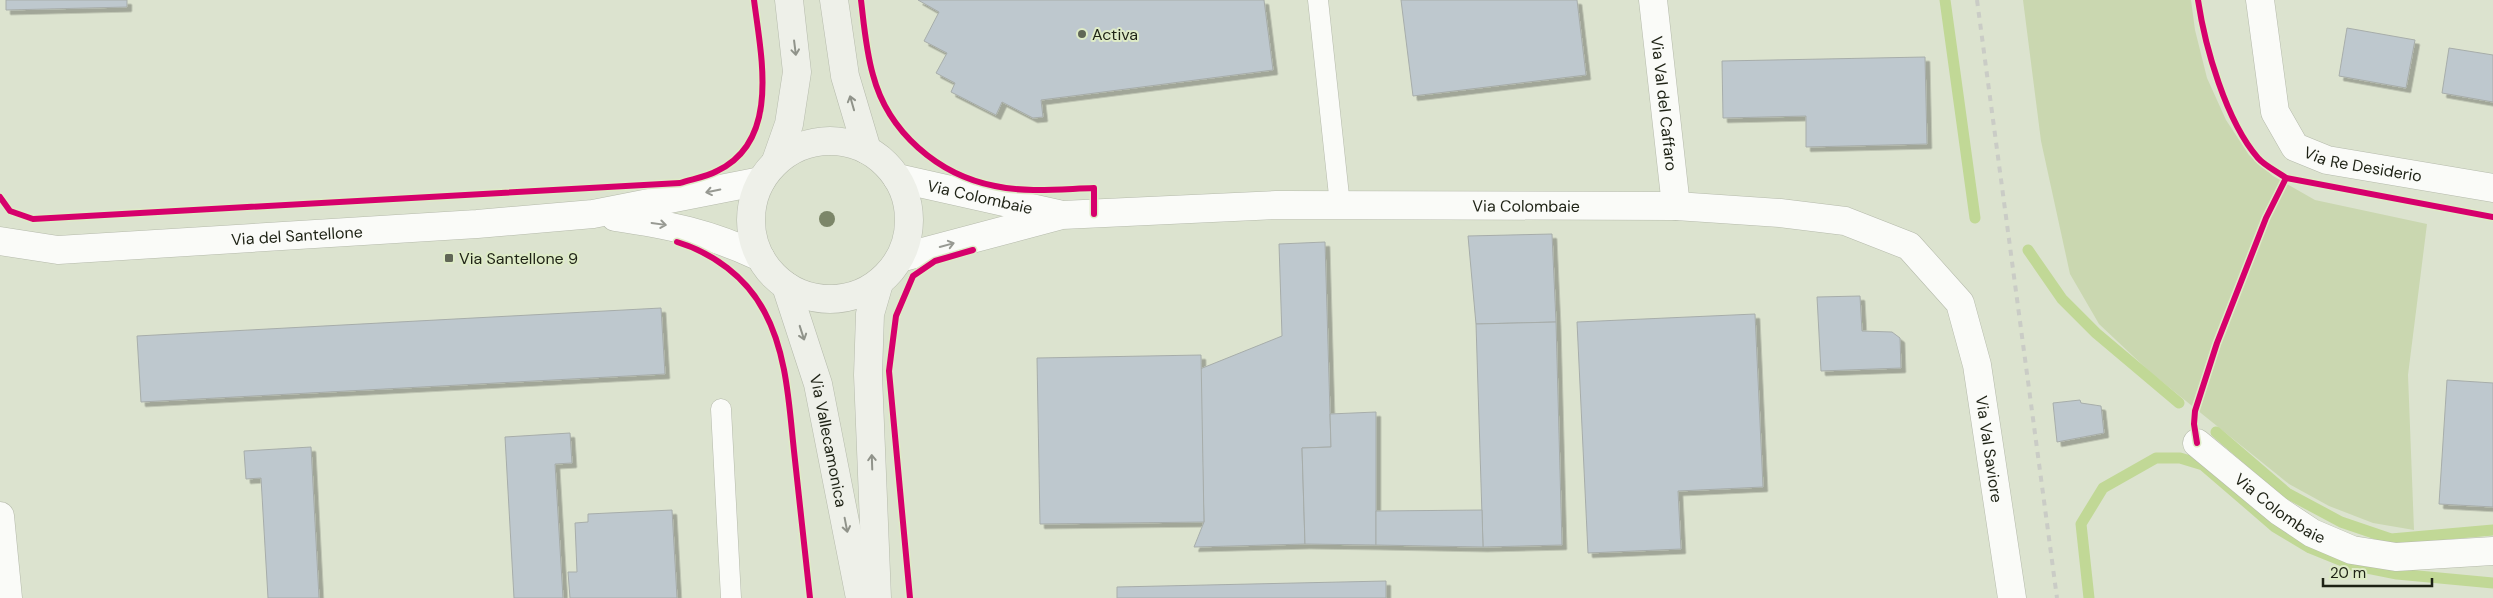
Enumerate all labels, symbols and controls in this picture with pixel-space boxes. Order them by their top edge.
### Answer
place label: Activa [1092,24,1138,45]
marker: Activa [1076,28,1088,40]
street label: Via Val del Caffaro [1646,35,1682,172]
one-way arrow [790,40,800,56]
one-way arrow [846,96,856,112]
street label: Via Re Desiderio [2301,142,2424,187]
street label: Via Colombaie [925,175,1035,219]
one-way arrow [705,187,721,196]
street label: Via Colombaie [1472,195,1580,217]
one-way arrow [650,219,666,229]
street label: Via del Santellone [230,221,363,250]
one-way arrow [939,240,955,249]
place label: Via Santellone 9 [459,248,578,269]
marker: Via Santellone 9 [443,252,455,264]
one-way arrow [798,324,807,340]
street label: Via Vallecamonica [805,372,852,509]
street label: Via Val Saviore [1971,394,2008,504]
one-way arrow [867,454,876,470]
street label: Via Colombaie [2230,469,2328,548]
one-way arrow [841,516,851,532]
scale bar [2323,556,2432,588]
text: 20 m [2330,563,2366,583]

